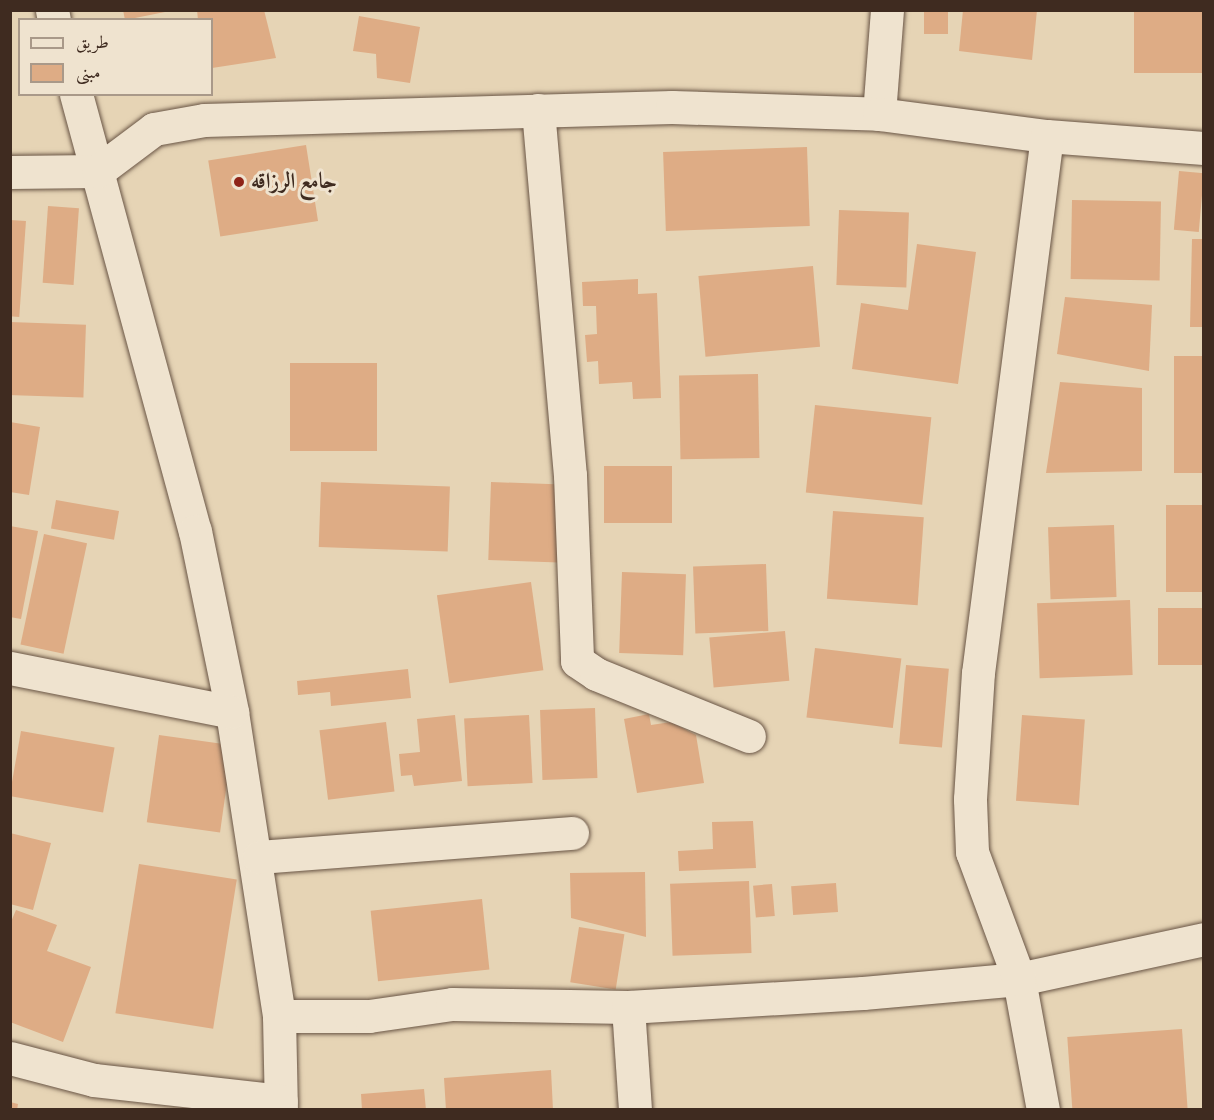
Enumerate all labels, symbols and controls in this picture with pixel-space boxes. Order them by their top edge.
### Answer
legend [18,18,213,96]
text: طريق [76,30,109,54]
text: مبنى [76,60,101,84]
place label: جامع الرزاقه [251,169,337,195]
marker: جامع الرزاقه [232,175,246,189]

